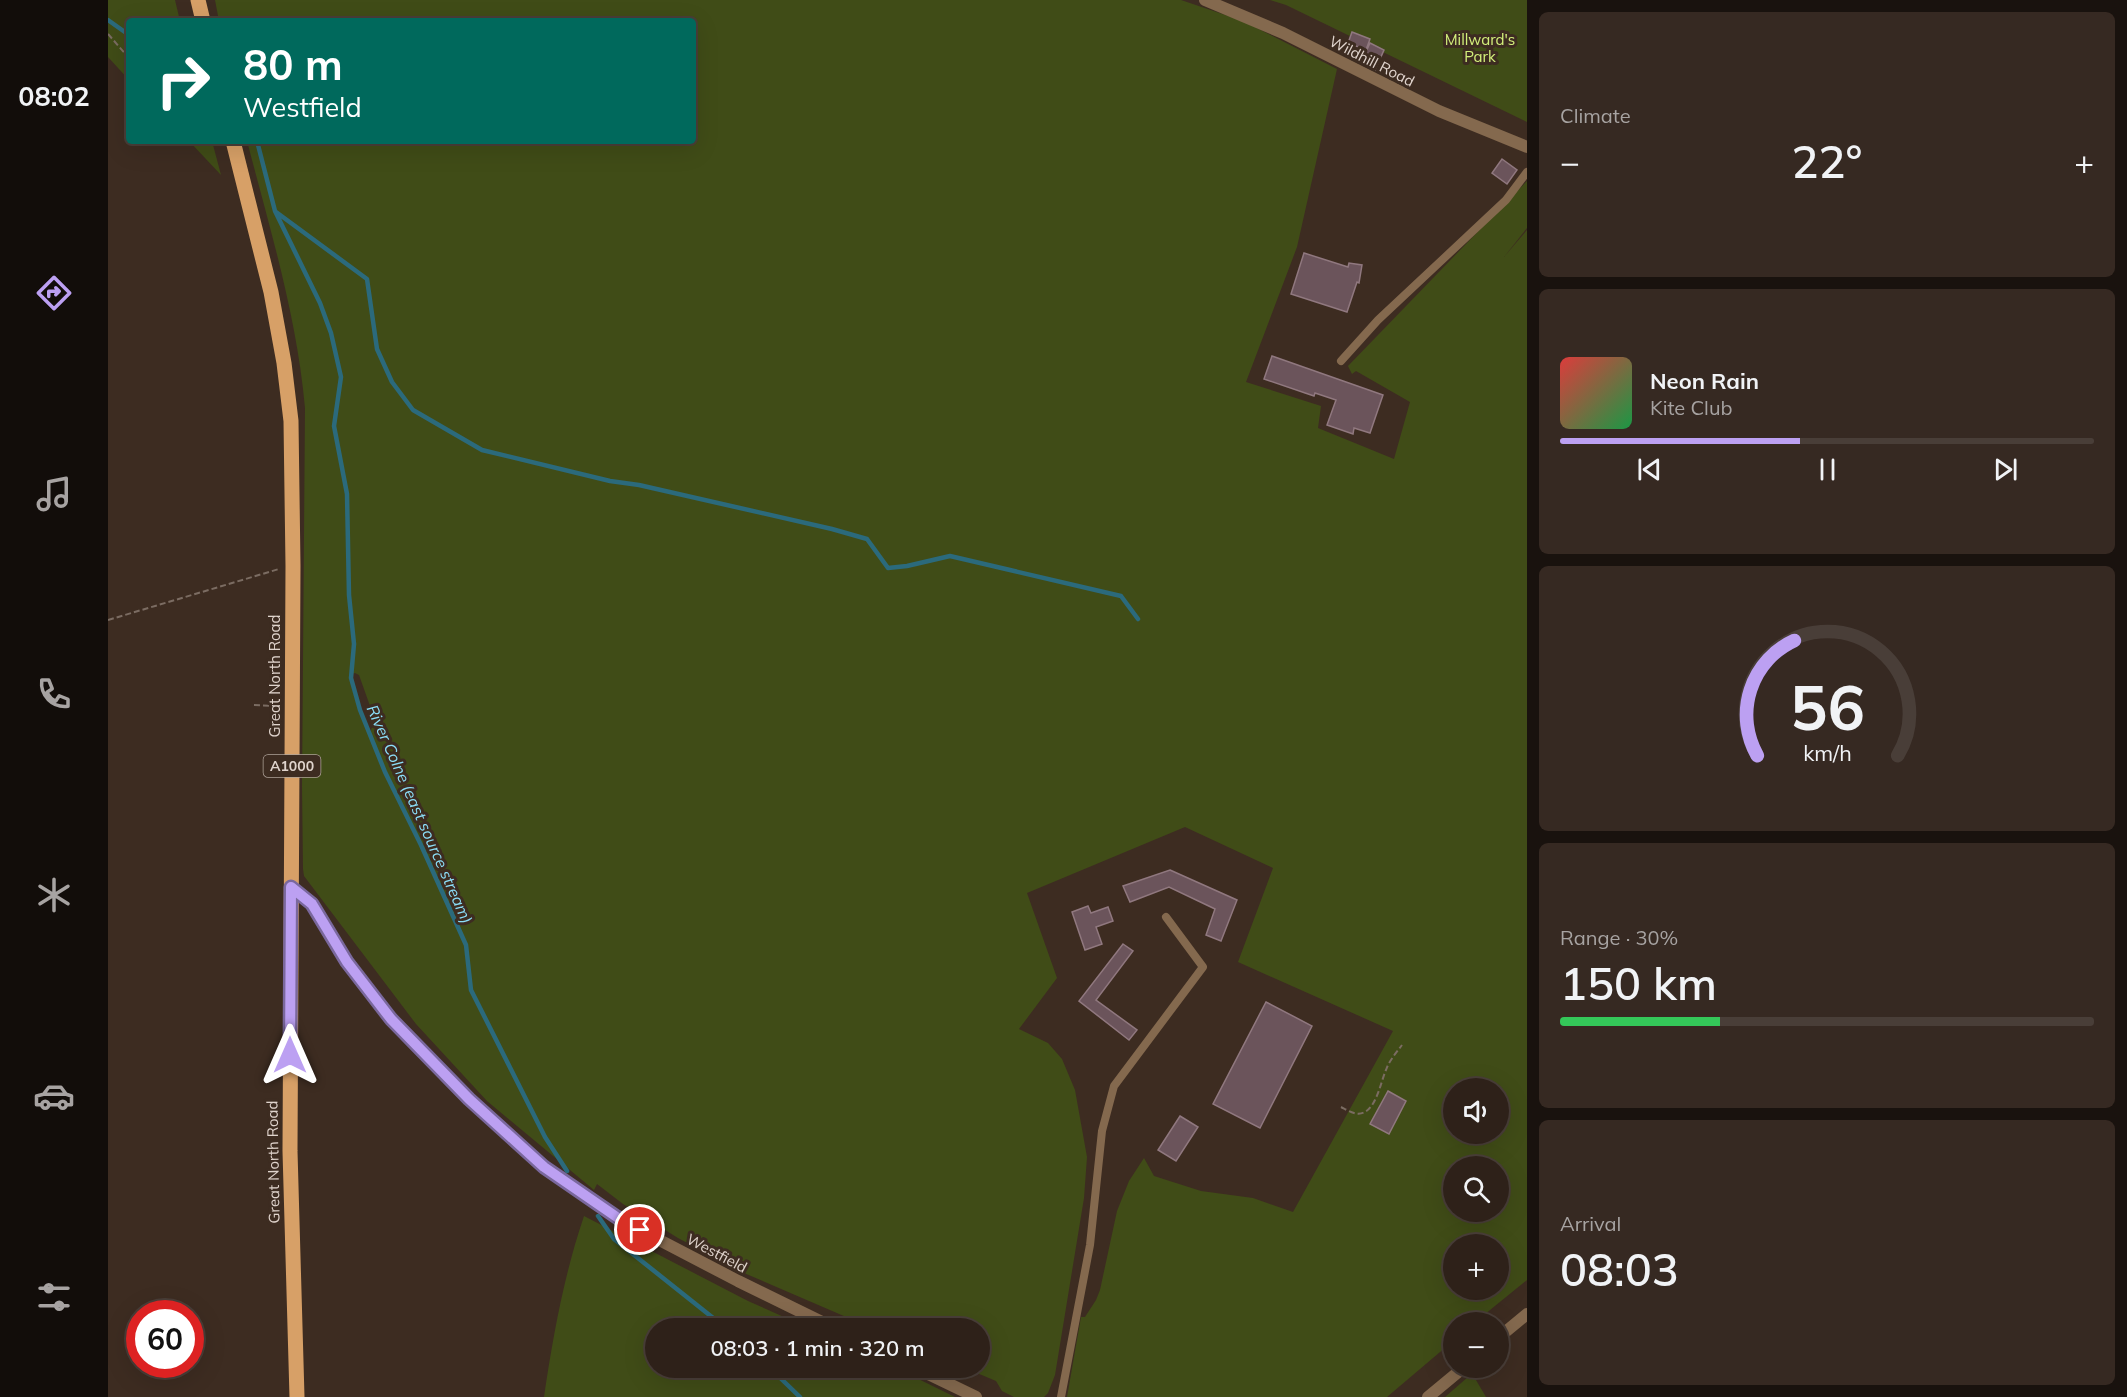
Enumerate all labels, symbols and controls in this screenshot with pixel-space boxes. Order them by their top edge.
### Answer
park label: Millward's Park [1445,30,1515,66]
street label: Wildhill Road [1326,31,1418,91]
text: 80 m [243,38,343,91]
icon: right [144,42,222,120]
text: 08:02 [18,79,90,113]
text: Westfield [243,90,362,124]
text: Climate [1560,103,1631,128]
text: 22° [1792,133,1862,189]
text: − [1560,141,1580,182]
text: + [2074,141,2094,182]
icon: directions [33,272,75,314]
text: Neon Rain [1650,367,1759,395]
text: Kite Club [1650,395,1732,420]
icon: previous [1633,453,1666,486]
icon: pause [1811,453,1844,486]
icon: next [1989,453,2022,486]
icon: music [33,473,75,515]
street label: Great North Road [265,615,284,737]
text: 56 [1790,667,1864,746]
icon: phone [33,673,75,715]
water label: River Colne (east source stream) [363,701,477,927]
text: km/h [1803,739,1851,766]
road number: A1000 [264,755,321,777]
icon: climate [33,874,75,916]
text: Range · 30% [1560,925,1678,950]
text: 150 km [1560,955,1717,1011]
position arrow [258,1023,322,1087]
icon: car [33,1075,75,1117]
map controls [1443,1078,1509,1378]
button: sound [1443,1078,1509,1144]
street label: Great North Road [262,1100,284,1224]
button: search [1443,1156,1509,1222]
pin [614,1204,665,1255]
text: Arrival [1560,1211,1621,1236]
icon: arrive [623,1213,656,1246]
street label: Westfield [683,1229,751,1277]
button: + [1443,1234,1509,1300]
text: 08:03 [1560,1241,1679,1297]
icon: filters [33,1276,75,1318]
speed limit sign: 60 [126,1300,204,1378]
button: − [1443,1312,1509,1378]
text: 08:03 · 1 min · 320 m [710,1334,925,1362]

